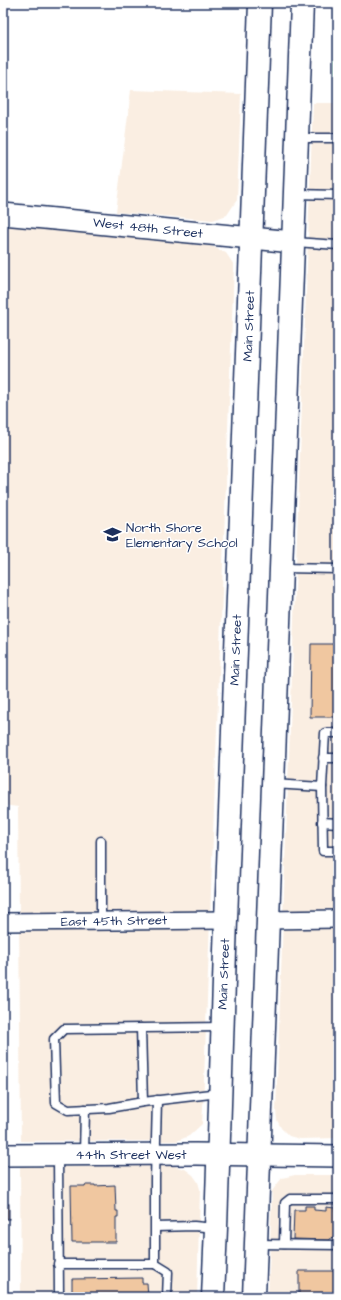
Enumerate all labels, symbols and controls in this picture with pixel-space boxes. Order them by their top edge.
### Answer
street label: West 48th Street [92,213,205,243]
street label: Main Street [239,289,259,362]
place label: North Shore Elementary School [126,519,238,553]
school or university icon: North Shore Elementary School [103,525,123,545]
street label: Main Street [226,613,246,686]
street label: East 45th Street [61,911,168,931]
street label: Main Street [214,937,234,1010]
street label: 44th Street West [76,1146,187,1164]

